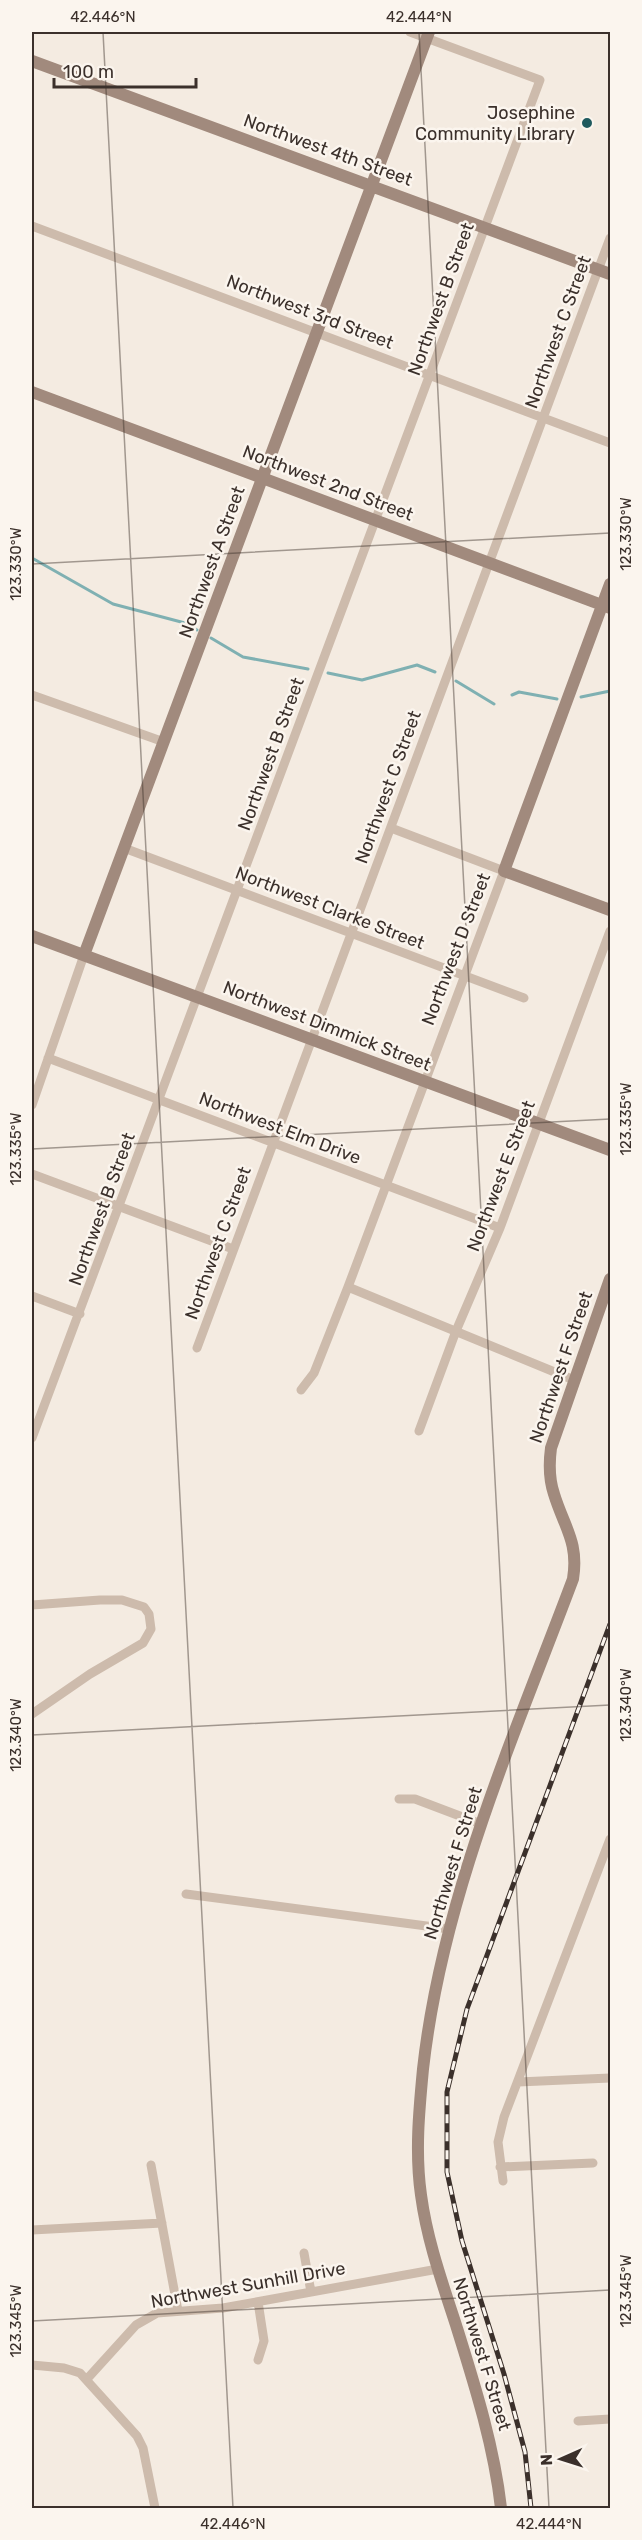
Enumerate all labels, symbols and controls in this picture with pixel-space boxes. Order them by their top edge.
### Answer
text: 42.446°N [70,8,136,26]
text: 42.444°N [386,8,452,26]
scale bar [54,51,196,89]
text: 100 m [63,61,114,83]
place label: Josephine Community Library [415,102,575,145]
street label: Northwest 4th Street [241,109,415,191]
marker: Josephine Community Library [580,116,594,130]
street label: Northwest B Street [403,220,479,378]
street label: Northwest C Street [520,253,596,411]
street label: Northwest 3rd Street [223,270,397,354]
street label: Northwest 2nd Street [240,440,416,526]
street label: Northwest A Street [174,483,250,641]
text: 123.330°W [617,497,635,571]
text: 123.330°W [7,527,25,601]
street label: Northwest B Street [233,675,309,833]
street label: Northwest C Street [350,708,426,866]
street label: Northwest Clarke Street [232,862,428,954]
street label: Northwest D Street [417,870,495,1028]
street label: Northwest Dimmick Street [220,976,434,1076]
text: 123.335°W [617,1083,635,1155]
street label: Northwest Elm Drive [196,1087,364,1169]
street label: Northwest E Street [462,1097,540,1255]
text: 123.335°W [7,1113,25,1185]
street label: Northwest B Street [64,1130,140,1288]
street label: Northwest C Street [180,1164,256,1322]
street label: Northwest F Street [525,1288,597,1446]
text: 123.340°W [617,1668,635,1742]
text: 123.340°W [7,1698,25,1772]
street label: Northwest F Street [419,1784,487,1942]
text: 123.345°W [617,2254,635,2328]
street label: Northwest Sunhill Drive [149,2257,347,2313]
street label: Northwest F Street [448,2275,516,2433]
text: 123.345°W [7,2284,25,2358]
north arrow [531,2429,591,2489]
text: N [537,2454,556,2466]
text: 42.446°N [200,2515,266,2533]
text: 42.444°N [516,2515,582,2533]

